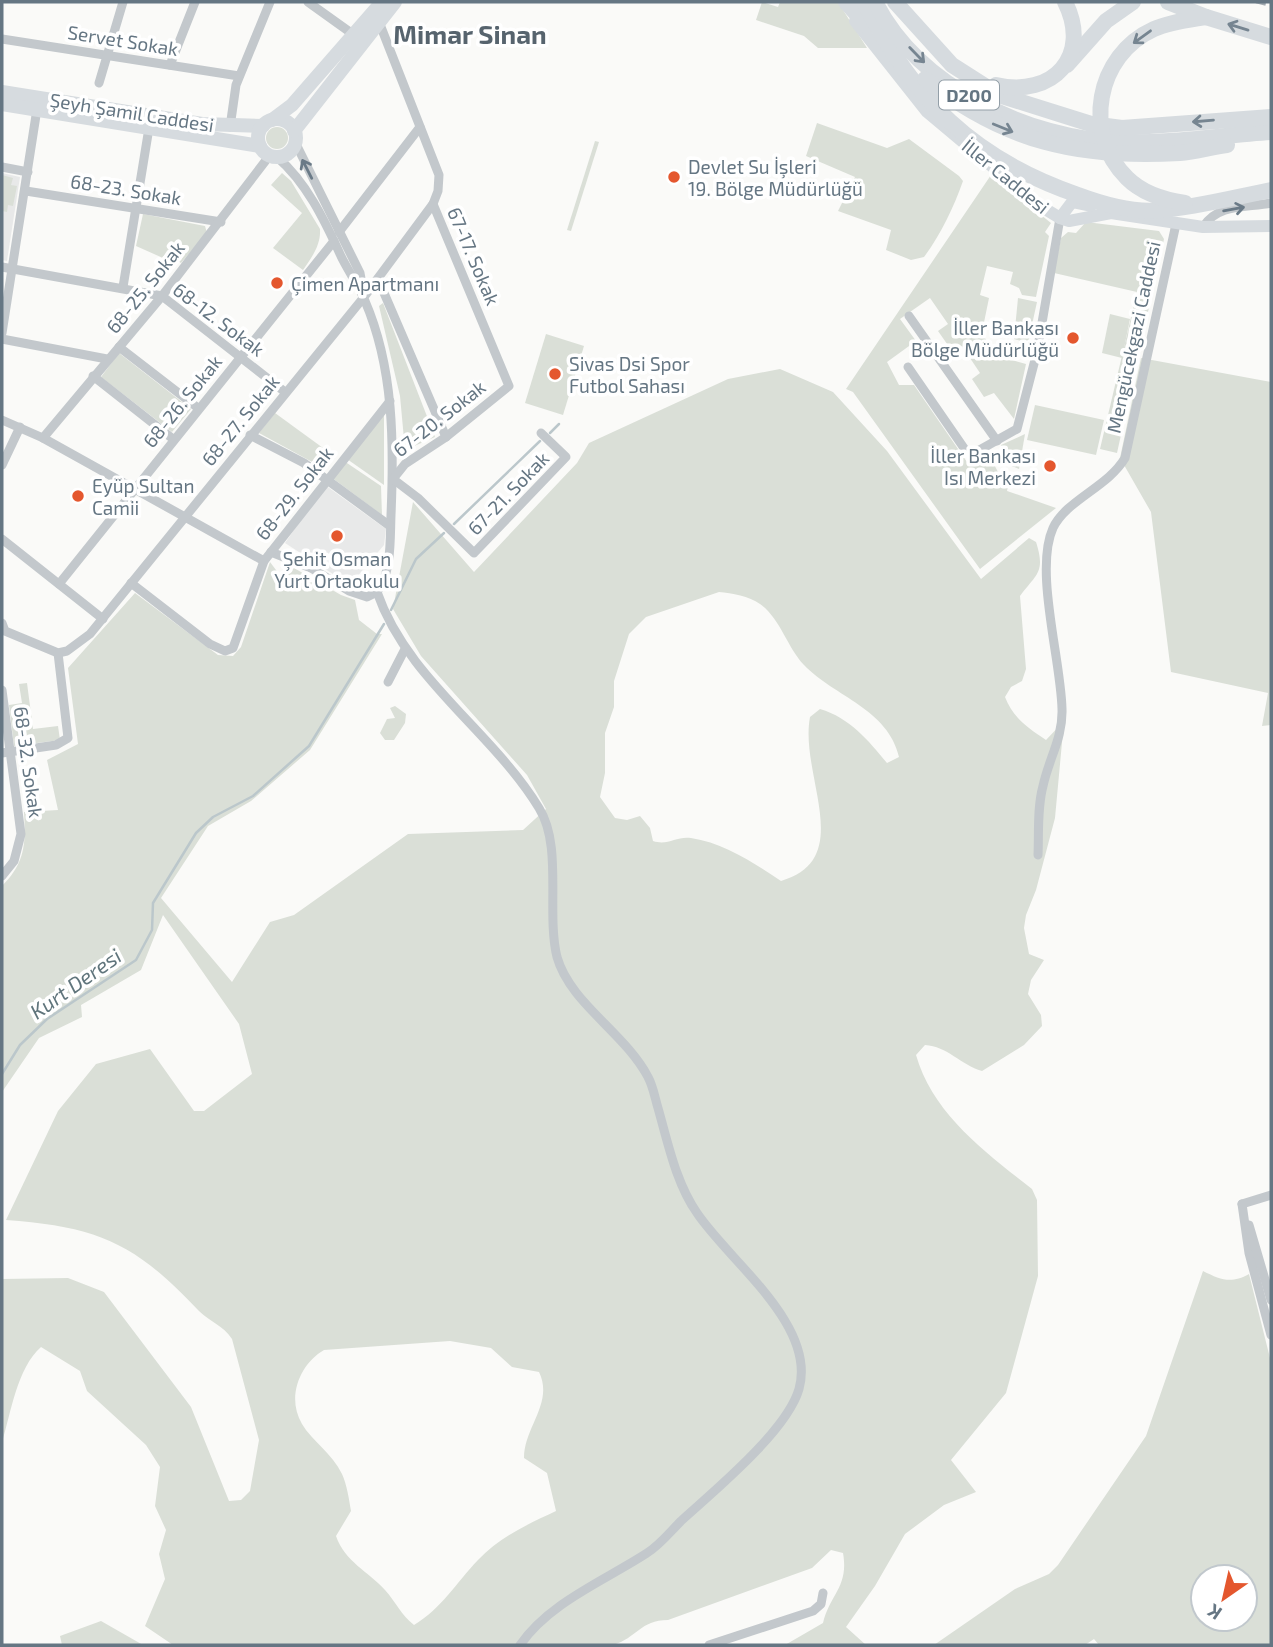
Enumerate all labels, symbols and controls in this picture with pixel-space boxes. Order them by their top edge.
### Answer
district label: Mimar Sinan [393,18,547,49]
one-way arrow [1228,19,1250,32]
street label: Servet Sokak [66,20,180,60]
one-way arrow [1133,30,1152,45]
one-way arrow [908,46,925,64]
road number: D200 [939,80,999,110]
street label: Şeyh Şamil Caddesi [48,88,216,137]
one-way arrow [1192,115,1215,128]
one-way arrow [991,122,1013,135]
street label: İller Caddesi [958,134,1054,218]
place label: Devlet Su İşleri 19. Bölge Müdürlüğü [688,155,863,200]
one-way arrow [299,159,313,180]
street label: 68-23. Sokak [69,169,183,209]
marker: Devlet Su İşleri 19. Bölge Müdürlüğü [666,169,682,185]
one-way arrow [1222,202,1245,215]
street label: 67-17. Sokak [443,203,505,309]
street label: 68-25. Sokak [101,236,189,338]
street label: Mengücekgazi Caddesi [1101,239,1165,435]
place label: Çimen Apartmanı [291,272,439,296]
marker: Çimen Apartmanı [269,275,285,291]
street label: 68-12. Sokak [169,277,269,361]
place label: İller Bankası Bölge Müdürlüğü [911,316,1059,361]
marker: İller Bankası Bölge Müdürlüğü [1065,330,1081,346]
street label: 68-26. Sokak [138,350,226,452]
place label: Sivas Dsi Spor Futbol Sahası [569,352,690,397]
marker: Sivas Dsi Spor Futbol Sahası [547,366,563,382]
street label: 68-27. Sokak [196,370,284,470]
street label: 67-20. Sokak [388,375,490,461]
street label: 68-29. Sokak [250,441,338,544]
place label: İller Bankası Isı Merkezi [930,444,1036,489]
street label: 67-21. Sokak [463,446,554,539]
marker: İller Bankası Isı Merkezi [1042,458,1058,474]
place label: Eyüp Sultan Camii [92,474,195,519]
marker: Eyüp Sultan Camii [70,488,86,504]
marker: Şehit Osman Yurt Ortaokulu [329,528,345,544]
place label: Şehit Osman Yurt Ortaokulu [274,547,400,592]
street label: 68-32. Sokak [10,705,48,819]
water label: Kurt Deresi [25,942,125,1024]
north arrow [1189,1563,1259,1633]
text: K [1203,1600,1226,1625]

